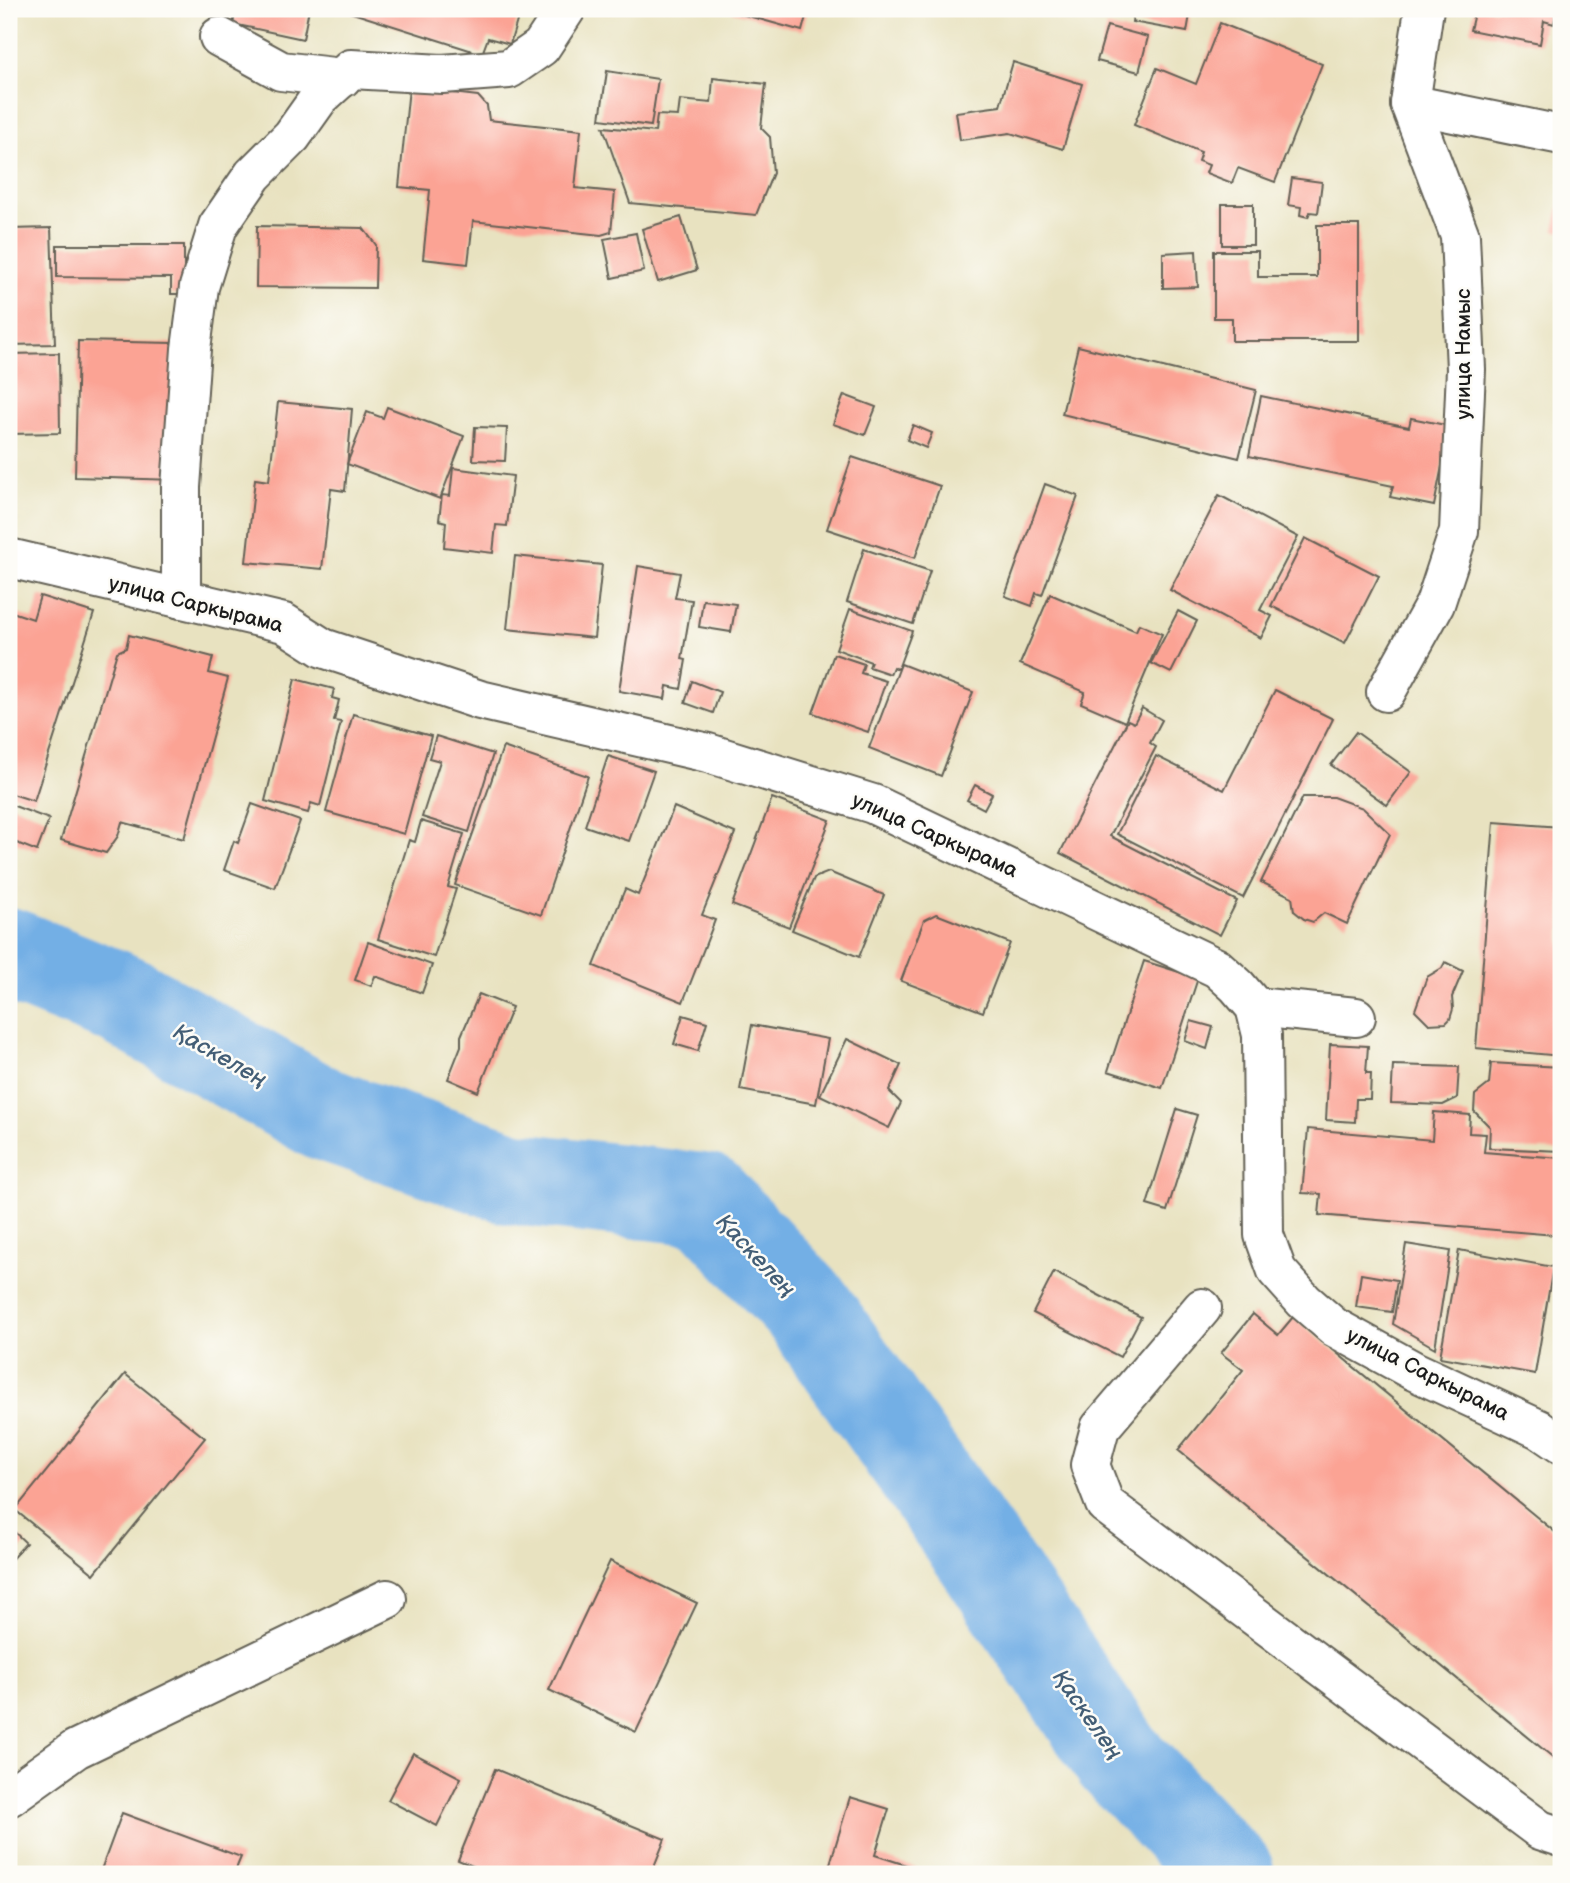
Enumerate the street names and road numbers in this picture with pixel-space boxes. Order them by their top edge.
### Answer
street label: улица Намыс [1451,288,1476,420]
street label: улица Саркырама [106,571,286,638]
street label: улица Саркырама [848,788,1022,884]
street label: улица Саркырама [1342,1323,1514,1426]

